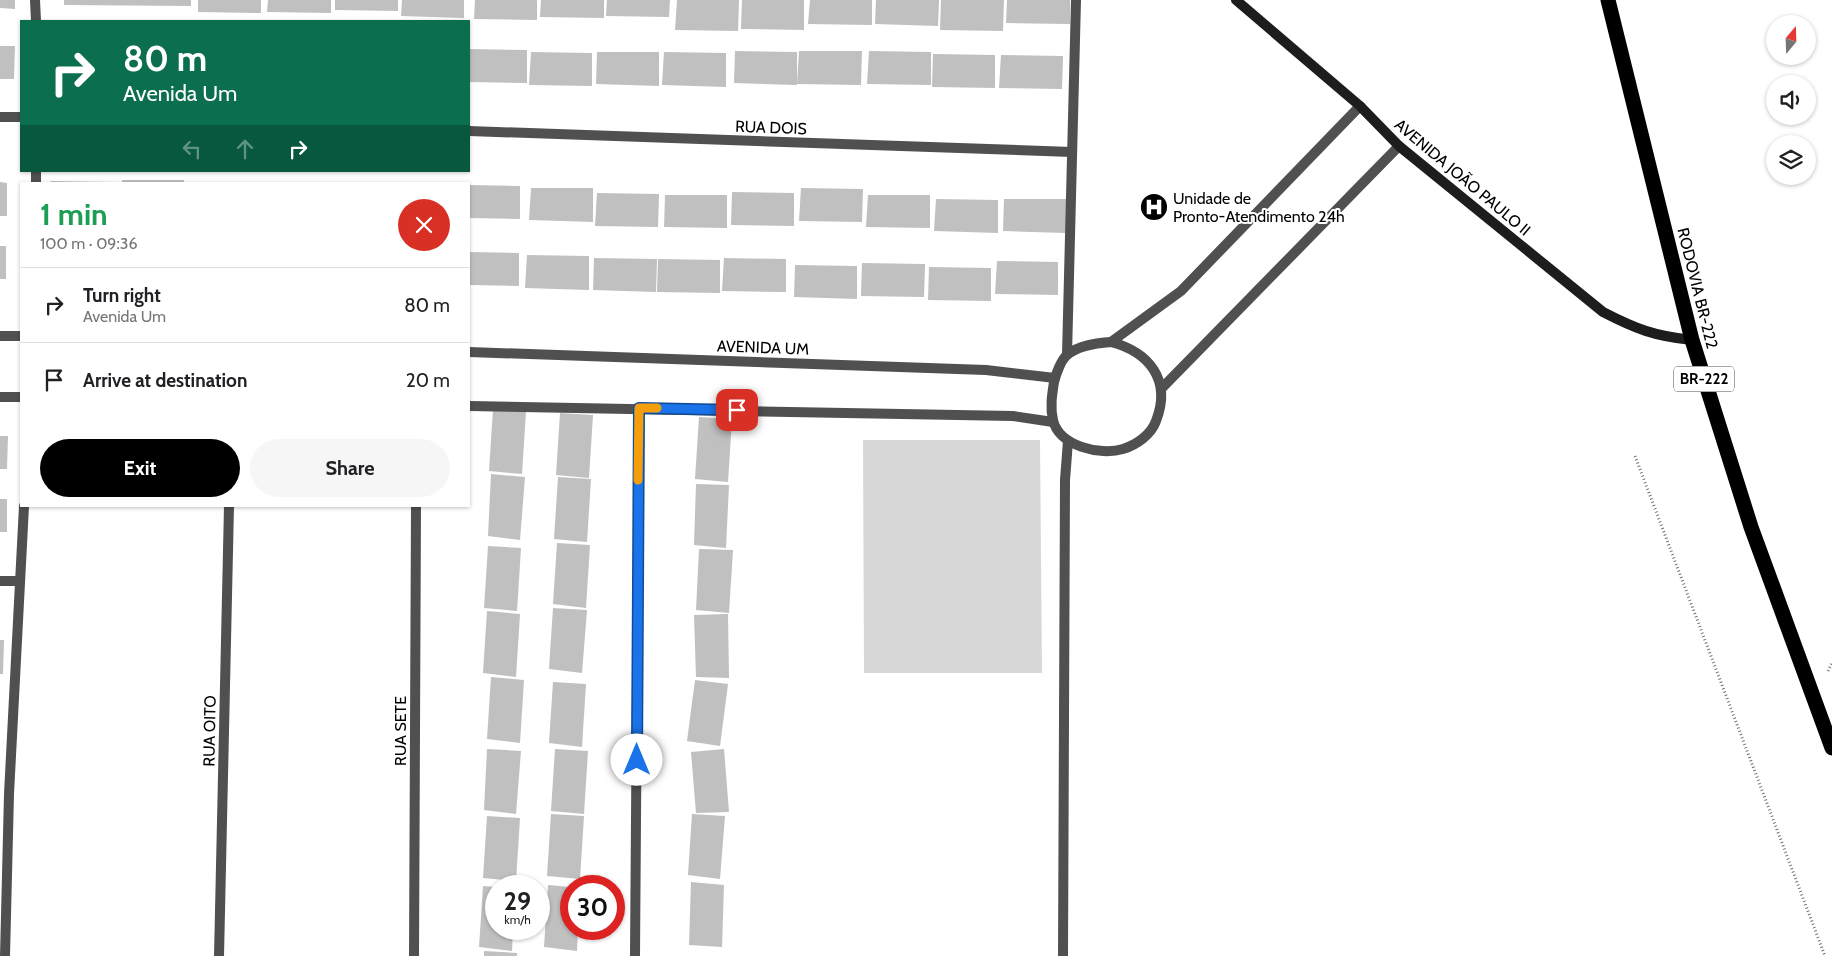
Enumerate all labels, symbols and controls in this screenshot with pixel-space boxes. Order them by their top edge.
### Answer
north arrow [1766,15,1816,65]
map controls [1766,15,1816,185]
text: 80 m [123,37,207,80]
icon: right [40,40,105,105]
button: sound [1766,75,1816,125]
text: Avenida Um [123,80,237,107]
street label: AVENIDA JOÃO PAULO II [1391,115,1534,240]
street label: RUA DOIS [735,117,807,138]
icon: left [178,135,206,163]
icon: ahead [231,135,259,163]
icon: right [284,135,312,163]
button: layers [1766,135,1816,185]
place label: Unidade de Pronto-Atendimento 24h [1173,189,1345,226]
hospital icon: Unidade de Pronto-Atendimento 24h [1139,192,1169,222]
text: 1 min [40,196,108,233]
button: close [398,199,450,251]
street label: RODOVIA BR-222 [1673,226,1722,351]
text: 100 m · 09:36 [40,234,138,253]
text: Turn right [83,284,161,307]
icon: right [40,291,68,319]
text: 80 m [404,294,450,317]
text: Avenida Um [83,307,166,326]
street label: AVENIDA UM [716,336,809,359]
icon: arrive [40,366,68,394]
road number: BR-222 [1674,366,1734,392]
text: Arrive at destination [83,369,247,392]
text: 20 m [406,369,450,392]
pin [716,389,758,431]
icon: arrive [723,396,751,424]
button: Exit [40,439,240,497]
button: Share [250,439,450,497]
street label: RUA OITO [199,695,220,767]
street label: RUA SETE [391,696,410,766]
position arrow [610,733,662,785]
speed limit sign: 30 [560,875,625,940]
text: 29 [504,886,531,916]
text: km/h [504,912,531,927]

